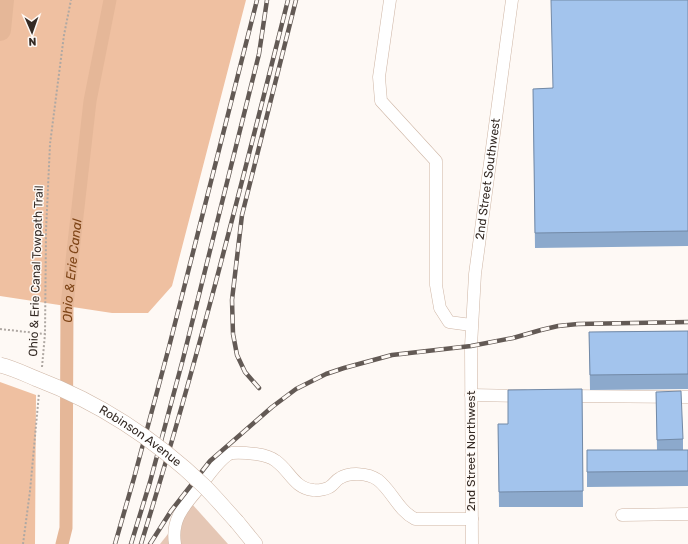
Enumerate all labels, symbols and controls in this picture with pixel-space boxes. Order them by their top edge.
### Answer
north arrow [12,12,52,52]
text: N [28,35,37,48]
street label: 2nd Street Southwest [473,117,503,241]
street label: Ohio & Erie Canal Towpath Trail [26,185,46,357]
water label: Ohio & Erie Canal [60,217,85,323]
street label: 2nd Street Northwest [464,390,478,511]
street label: Robinson Avenue [97,403,184,470]

